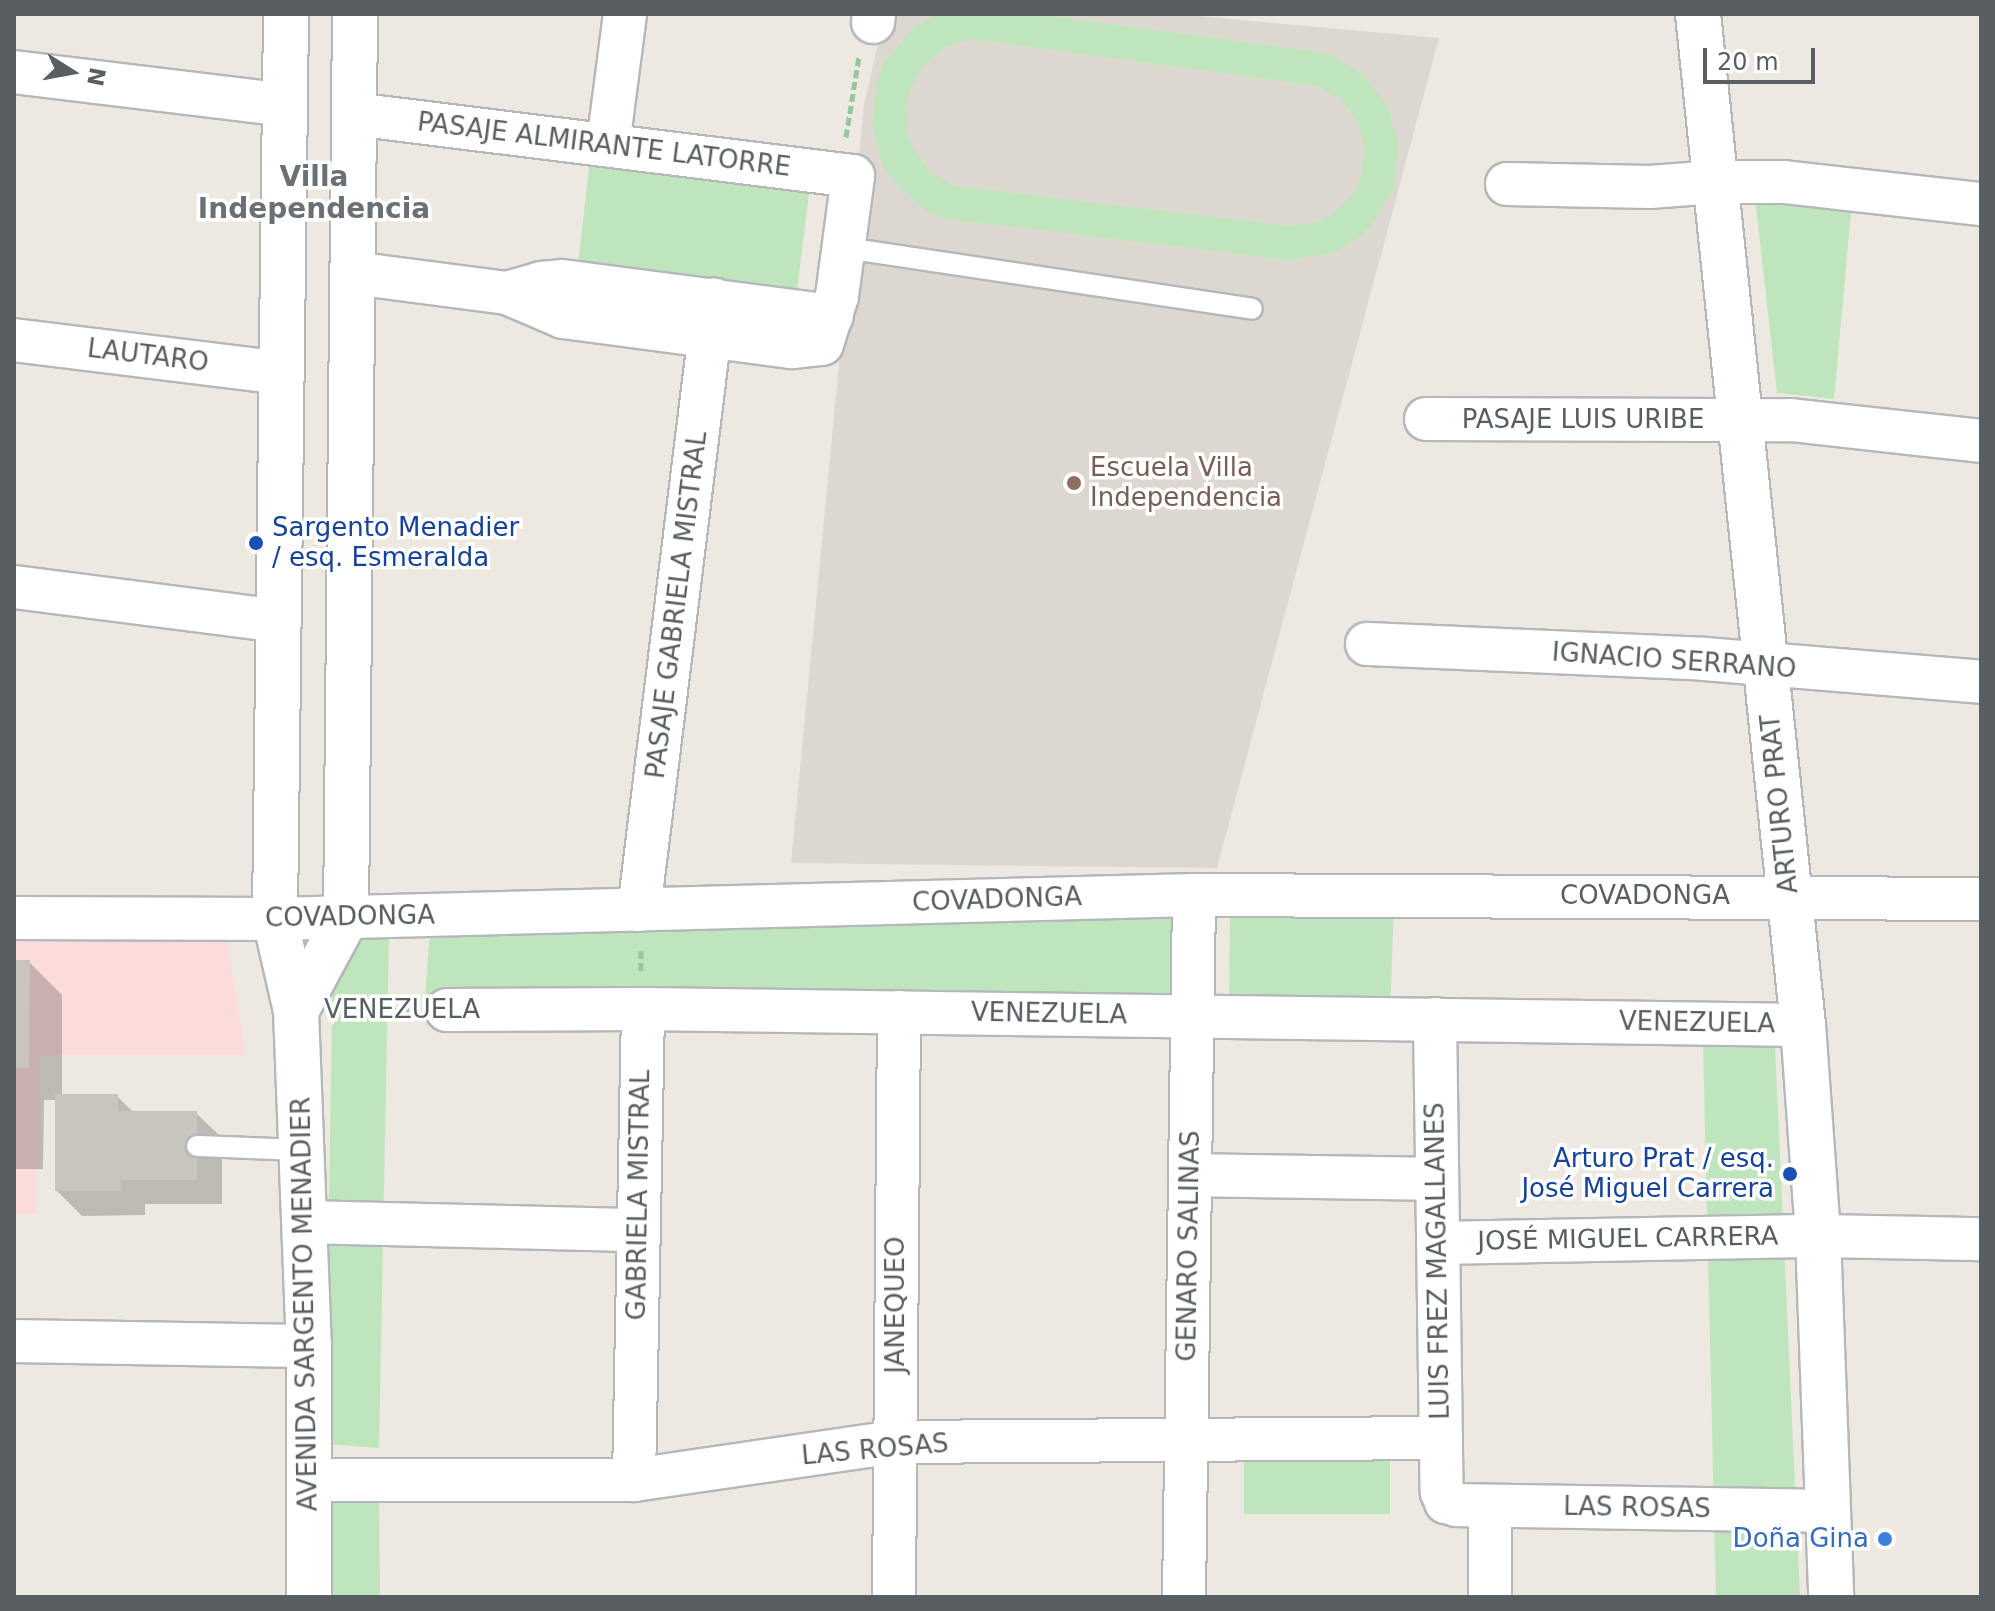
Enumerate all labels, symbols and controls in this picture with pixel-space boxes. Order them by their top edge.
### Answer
north arrow [32,32,112,112]
scale bar [1707,32,1819,82]
text: 20 m [1717,48,1779,76]
text: N [82,65,110,88]
street label: PASAJE ALMIRANTE LATORRE [416,107,792,183]
district label: Villa Independencia [198,160,430,226]
street label: LAUTARO [86,333,210,379]
street label: PASAJE LUIS URIBE [1462,404,1704,436]
street label: PASAJE GABRIELA MISTRAL [640,430,714,780]
place label: Escuela Villa Independencia [1090,452,1282,514]
marker: Escuela Villa Independencia [1065,474,1083,492]
place label: Sargento Menadier / esq. Esmeralda [272,512,519,574]
marker: Sargento Menadier / esq. Esmeralda [247,534,265,552]
street label: IGNACIO SERRANO [1551,637,1797,685]
street label: ARTURO PRAT [1755,713,1805,895]
street label: COVADONGA [1560,880,1730,912]
street label: COVADONGA [912,881,1082,919]
street label: COVADONGA [265,900,435,934]
street label: VENEZUELA [324,994,480,1026]
street label: VENEZUELA [971,997,1127,1031]
street label: VENEZUELA [1619,1006,1775,1040]
street label: GABRIELA MISTRAL [621,1069,657,1321]
street label: AVENIDA SARGENTO MENADIER [286,1096,324,1512]
street label: LUIS FREZ MAGALLANES [1420,1102,1456,1420]
street label: GENARO SALINAS [1171,1130,1207,1362]
place label: Arturo Prat / esq. José Miguel Carrera [1521,1143,1774,1204]
marker: Arturo Prat / esq. José Miguel Carrera [1781,1165,1799,1183]
street label: JOSÉ MIGUEL CARRERA [1477,1221,1779,1257]
street label: JANEQUEO [880,1236,912,1374]
street label: LAS ROSAS [800,1428,950,1472]
street label: LAS ROSAS [1563,1491,1711,1525]
place label: Doña Gina [1733,1523,1869,1555]
marker: Doña Gina [1876,1530,1894,1548]

